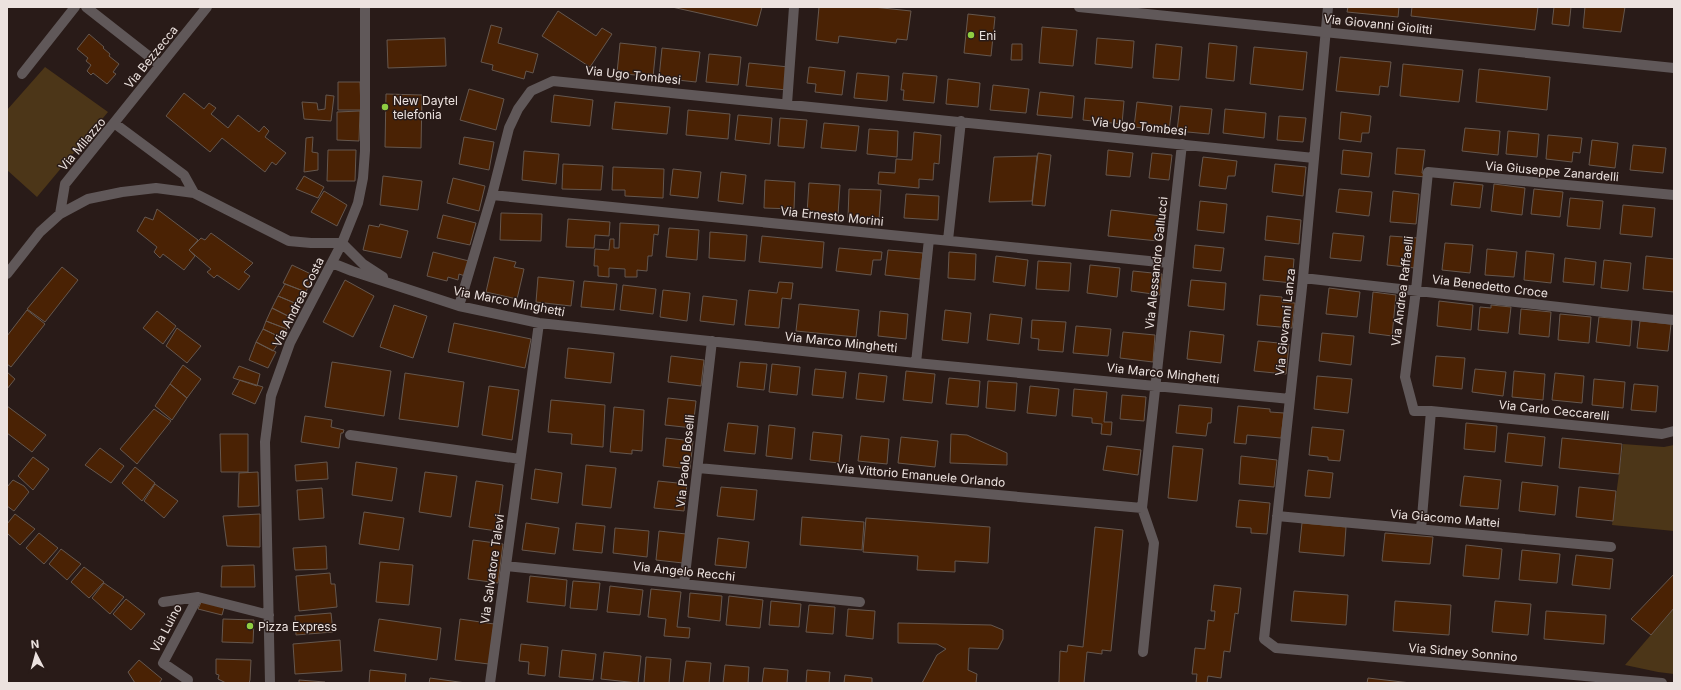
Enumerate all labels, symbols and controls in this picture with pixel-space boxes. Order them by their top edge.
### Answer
street label: Via Giovanni Giolitti [1323,11,1433,37]
street label: Via Bezzecca [121,23,181,91]
place label: Eni [979,28,996,43]
marker: Eni [966,30,976,40]
street label: Via Ugo Tombesi [584,63,682,87]
place label: New Daytel telefonia [393,93,458,122]
marker: New Daytel telefonia [380,102,390,112]
street label: Via Milazzo [55,114,109,174]
street label: Via Ugo Tombesi [1090,114,1188,138]
street label: Via Giuseppe Zanardelli [1485,158,1620,184]
street label: Via Alessandro Gallucci [1142,196,1170,330]
street label: Via Ernesto Morini [780,203,884,229]
street label: Via Andrea Raffaelli [1388,235,1416,347]
street label: Via Andrea Costa [269,255,327,349]
street label: Via Giovanni Lanza [1272,268,1298,376]
street label: Via Benedetto Croce [1431,271,1549,301]
street label: Via Marco Minghetti [452,283,566,319]
street label: Via Marco Minghetti [784,329,898,355]
street label: Via Marco Minghetti [1106,360,1220,386]
street label: Via Carlo Ceccarelli [1498,397,1610,423]
street label: Via Paolo Boselli [673,414,697,508]
street label: Via Vittorio Emanuele Orlando [836,460,1006,490]
street label: Via Giacomo Mattei [1390,506,1501,530]
street label: Via Salvatore Talevi [477,513,507,625]
street label: Via Angelo Recchi [632,558,736,584]
street label: Via Luino [147,601,185,655]
place label: Pizza Express [258,619,337,634]
marker: Pizza Express [245,621,255,631]
north arrow [16,634,56,674]
text: N [30,637,40,651]
street label: Via Sidney Sonnino [1408,640,1518,664]

